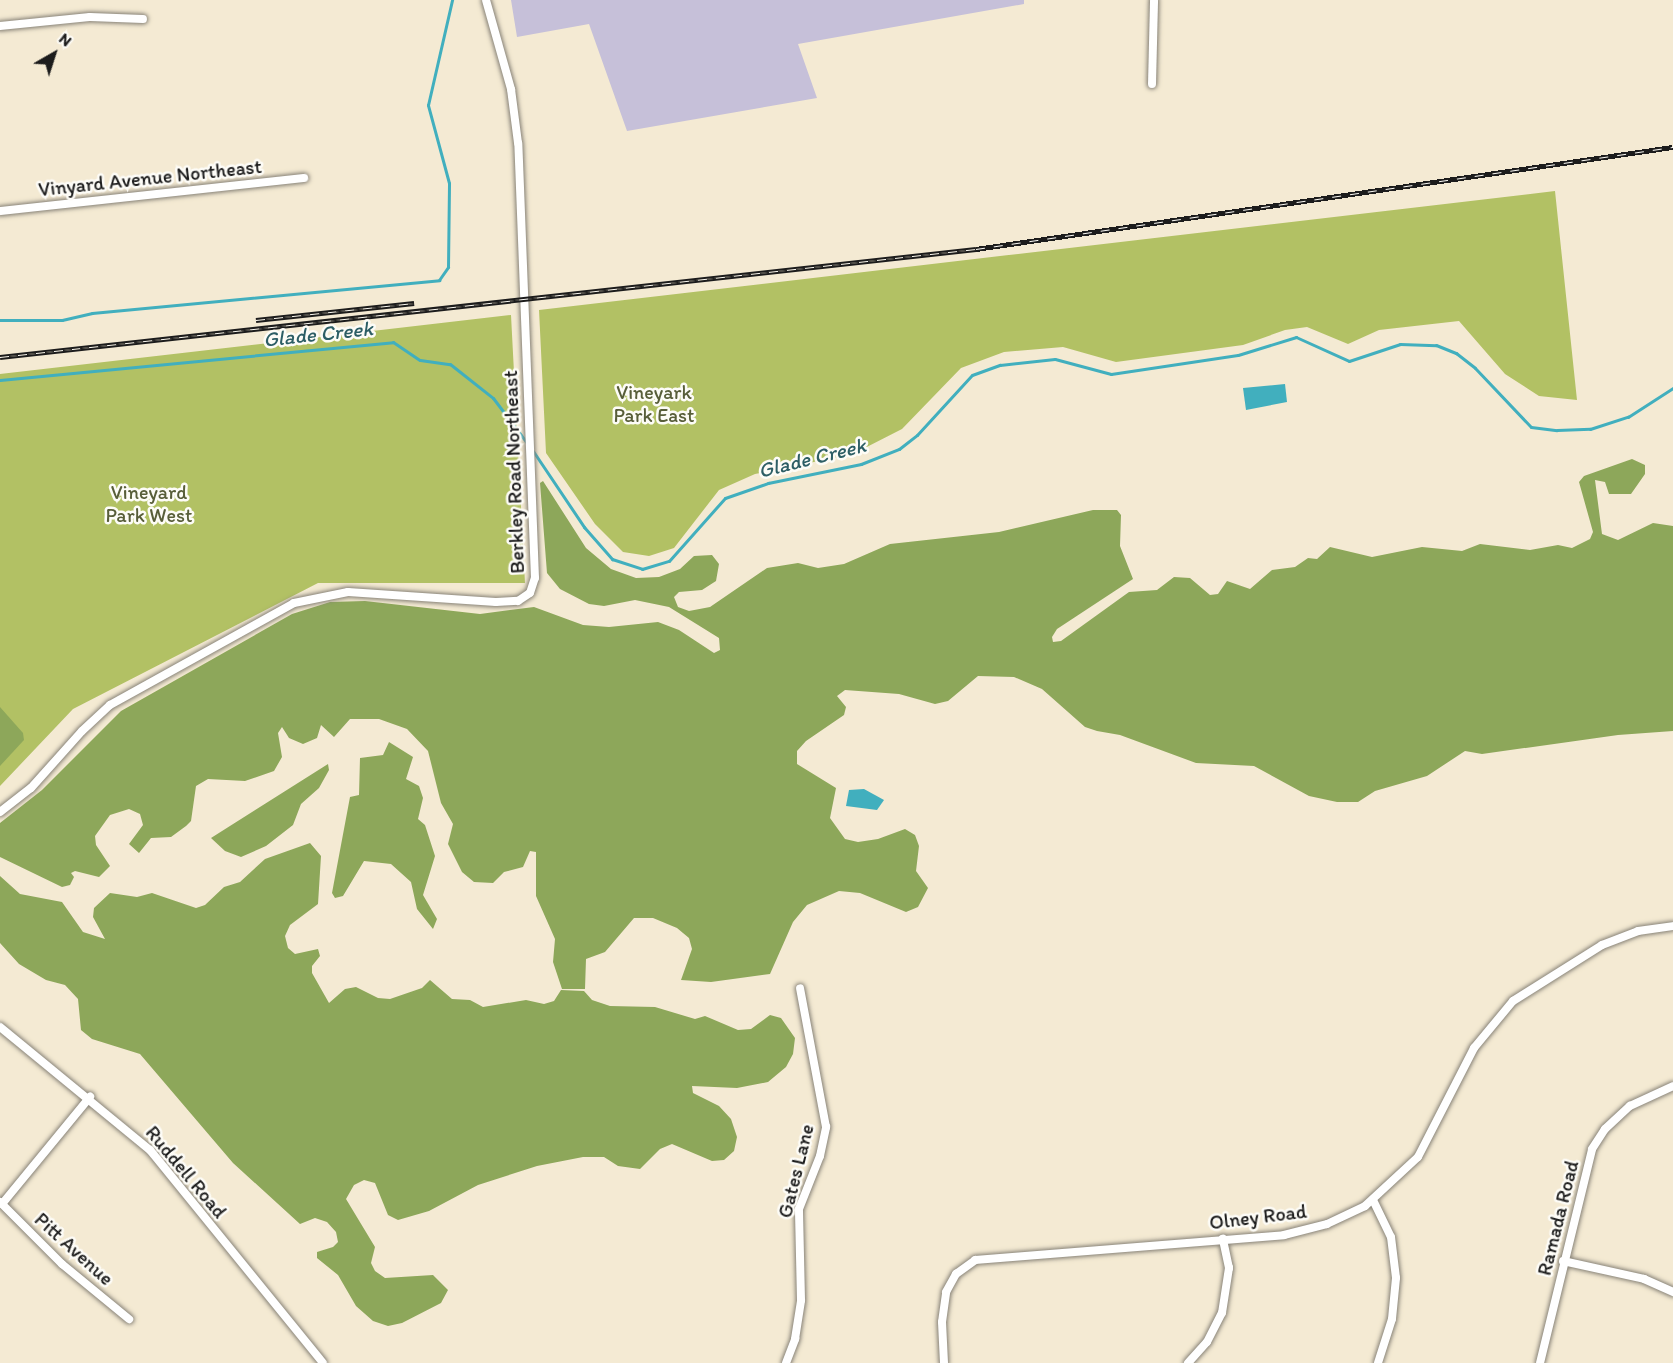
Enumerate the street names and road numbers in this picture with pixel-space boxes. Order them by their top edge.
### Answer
street label: Vinyard Avenue Northeast [37,154,263,202]
street label: Berkley Road Northeast [498,370,530,574]
street label: Ruddell Road [140,1121,232,1223]
street label: Gates Lane [773,1122,819,1220]
street label: Ramada Road [1532,1158,1584,1278]
street label: Olney Road [1208,1199,1308,1235]
street label: Pitt Avenue [30,1207,118,1291]

